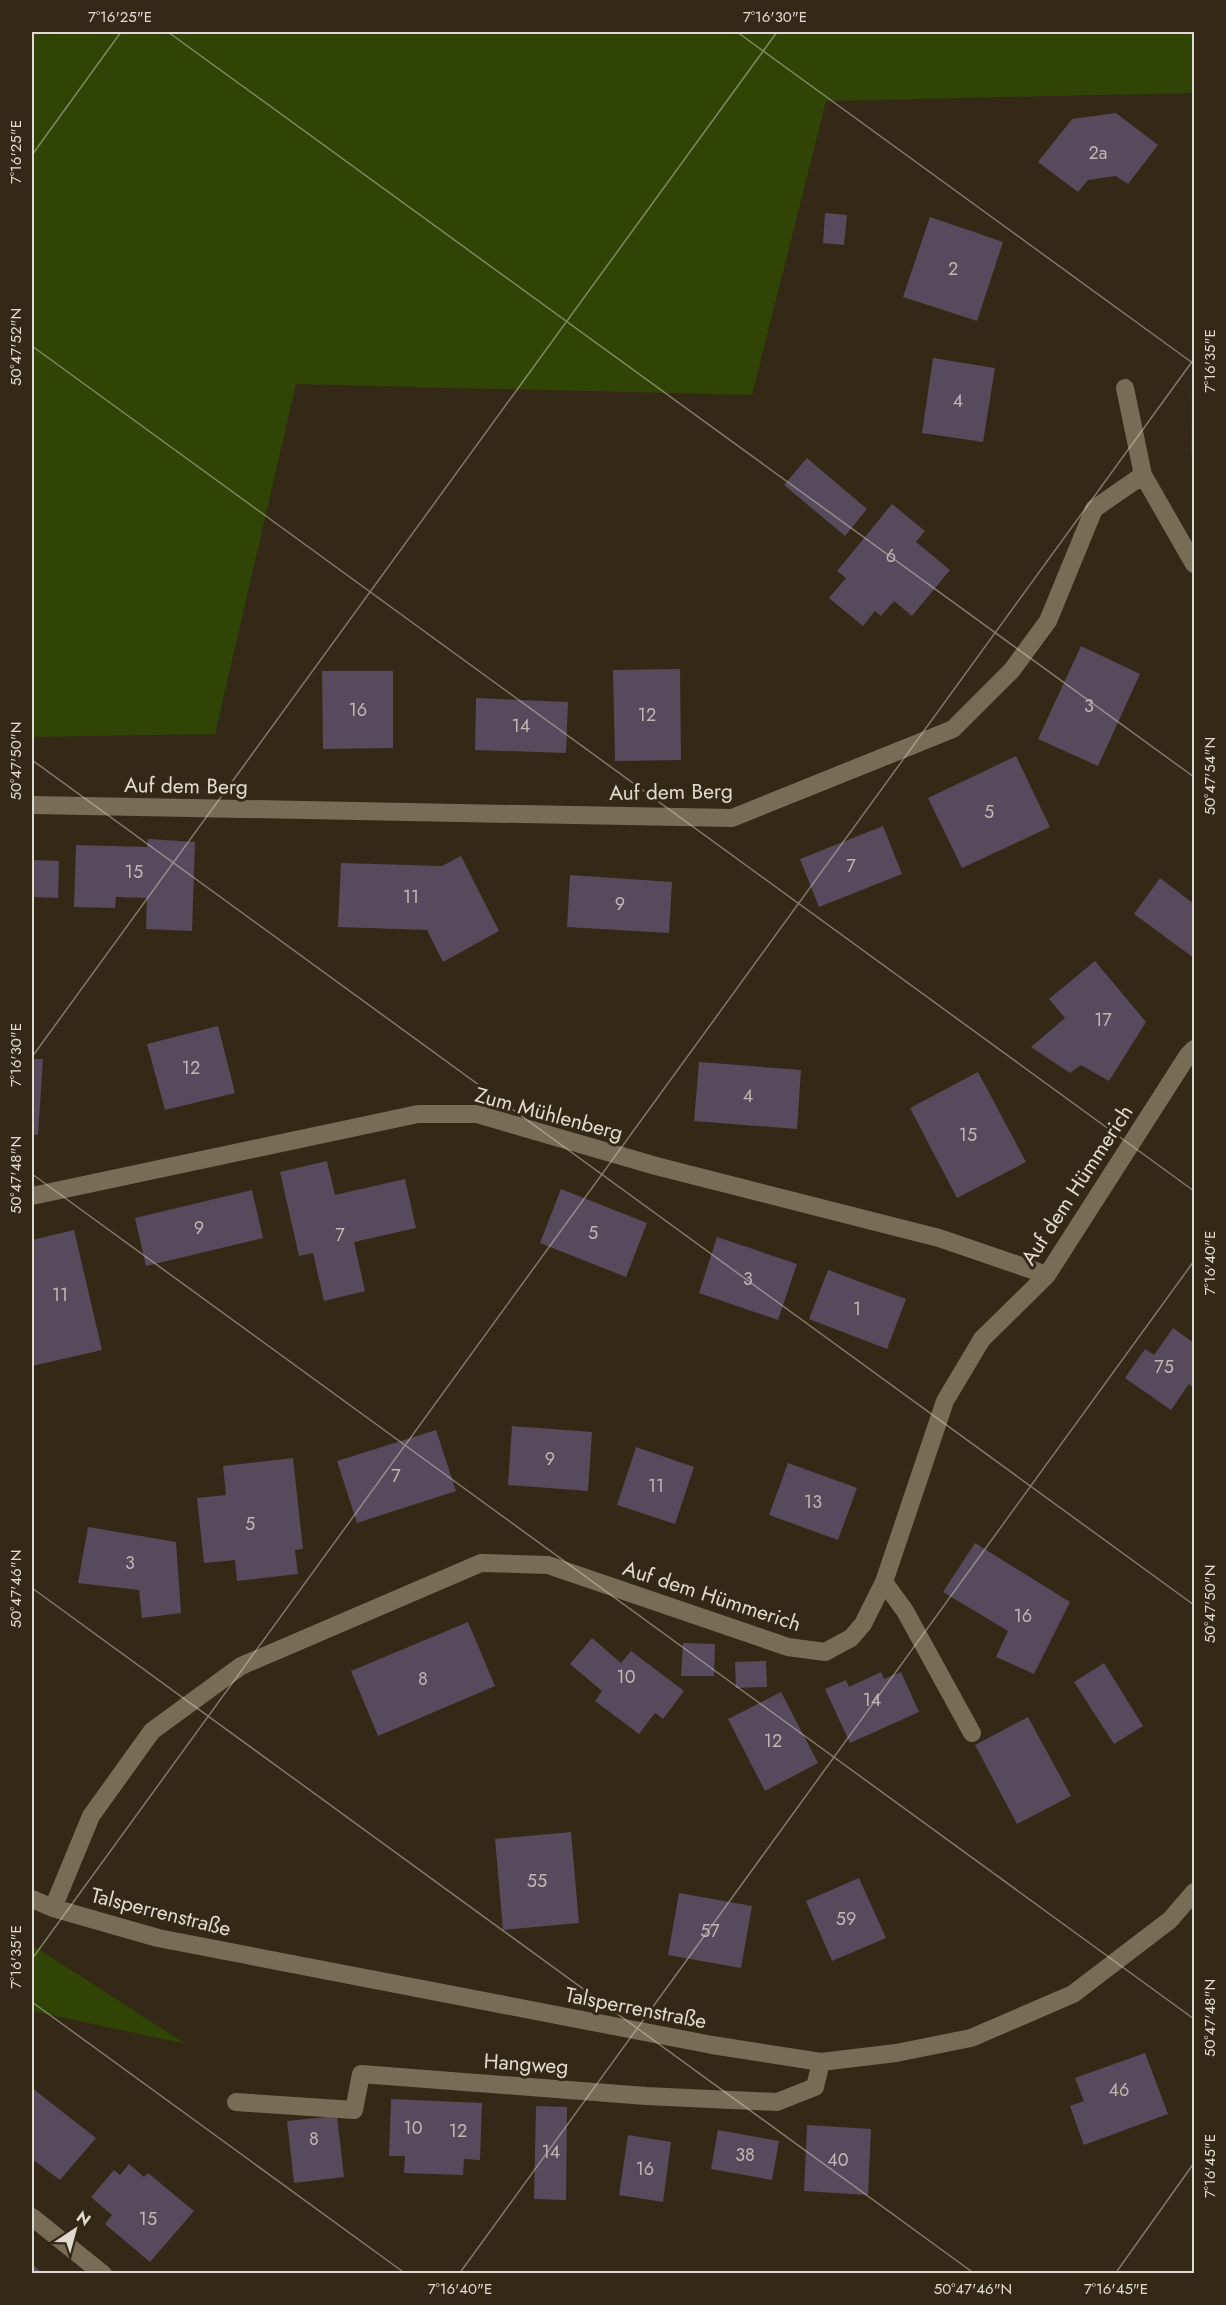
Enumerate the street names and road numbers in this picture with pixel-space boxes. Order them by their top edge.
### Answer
street label: Auf dem Berg [124,770,248,802]
street label: Auf dem Berg [609,776,733,808]
street label: Zum Mühlenberg [472,1080,626,1148]
street label: Auf dem Hümmerich [1014,1099,1140,1271]
street label: Auf dem Hümmerich [619,1553,805,1639]
street label: Talsperrenstraße [88,1880,234,1944]
street label: Talsperrenstraße [563,1980,709,2036]
street label: Hangweg [483,2046,569,2082]

